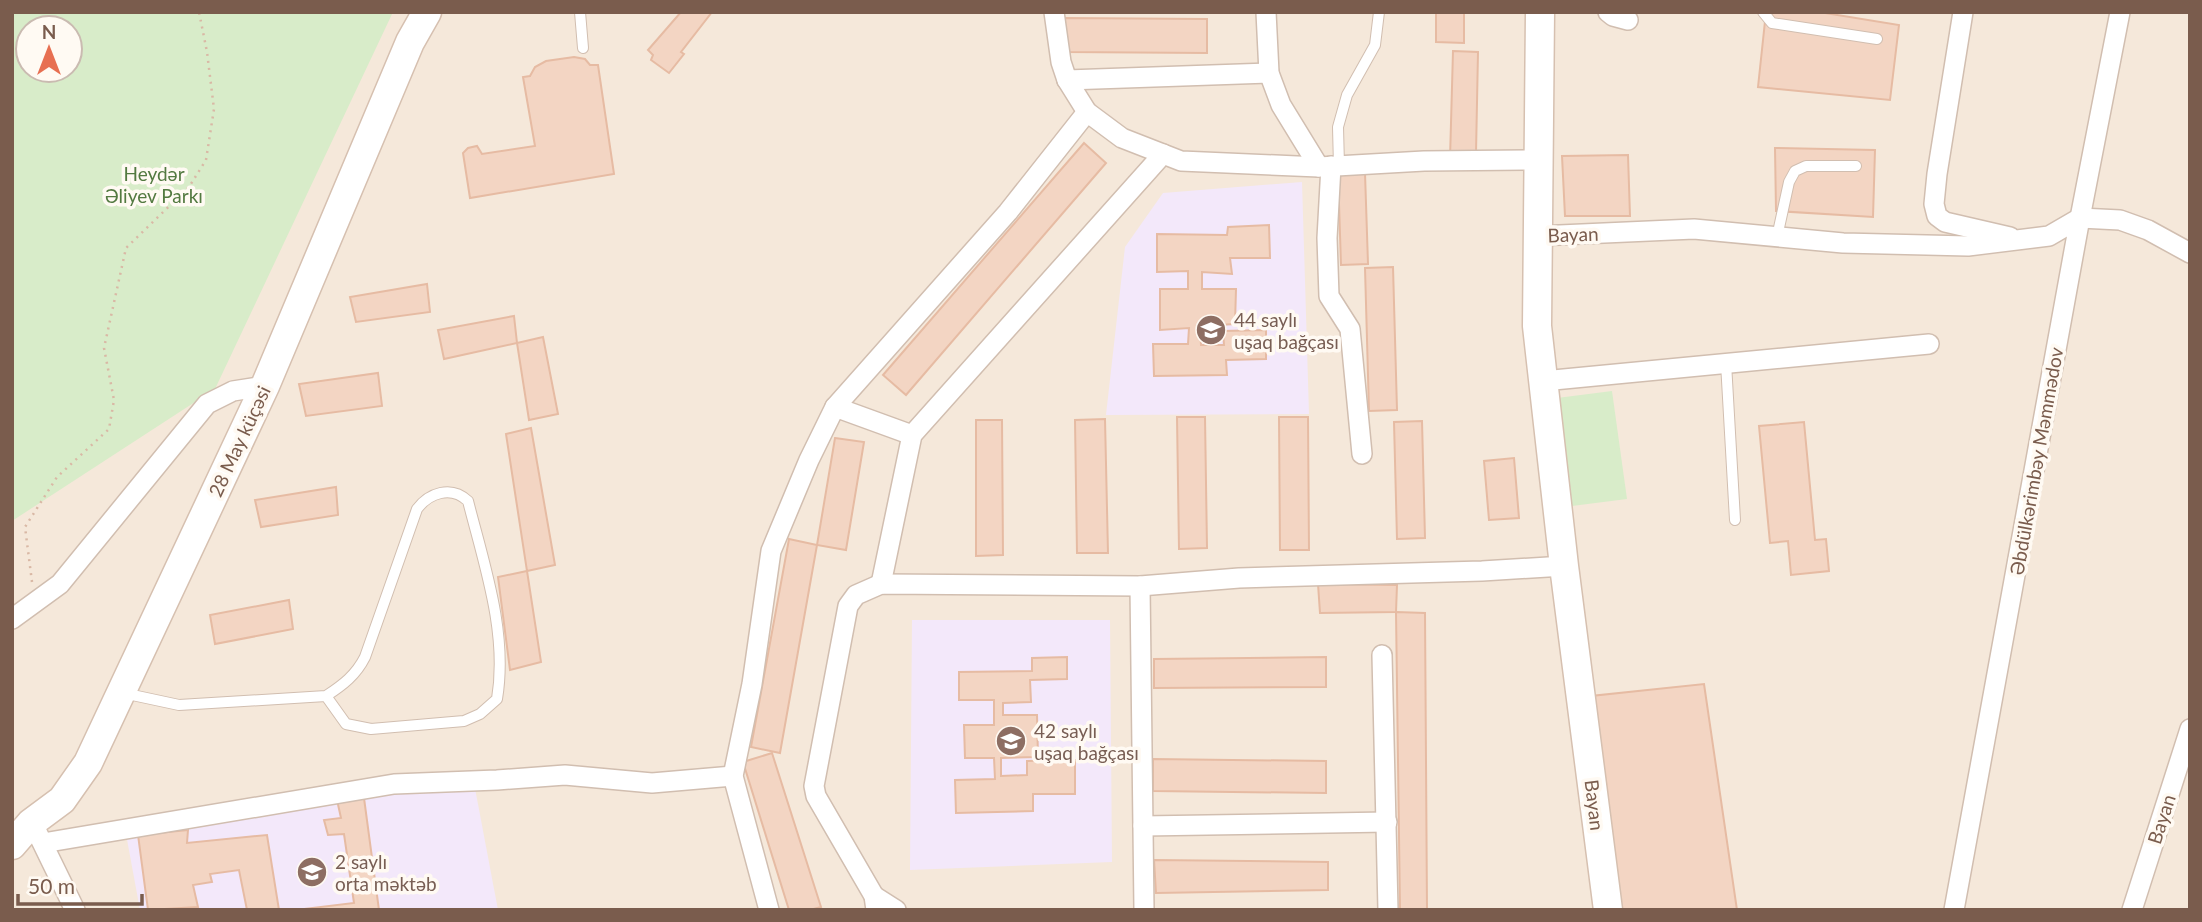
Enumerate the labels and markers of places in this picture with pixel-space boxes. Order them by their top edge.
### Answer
place label: 44 saylı uşaq bağçası [1234,308,1339,353]
school or university icon: 44 saylı uşaq bağçası [1194,313,1228,347]
place label: 42 saylı uşaq bağçası [1034,719,1139,764]
school or university icon: 42 saylı uşaq bağçası [994,724,1028,758]
place label: 2 saylı orta məktəb [335,850,437,895]
school or university icon: 2 saylı orta məktəb [295,855,329,889]

